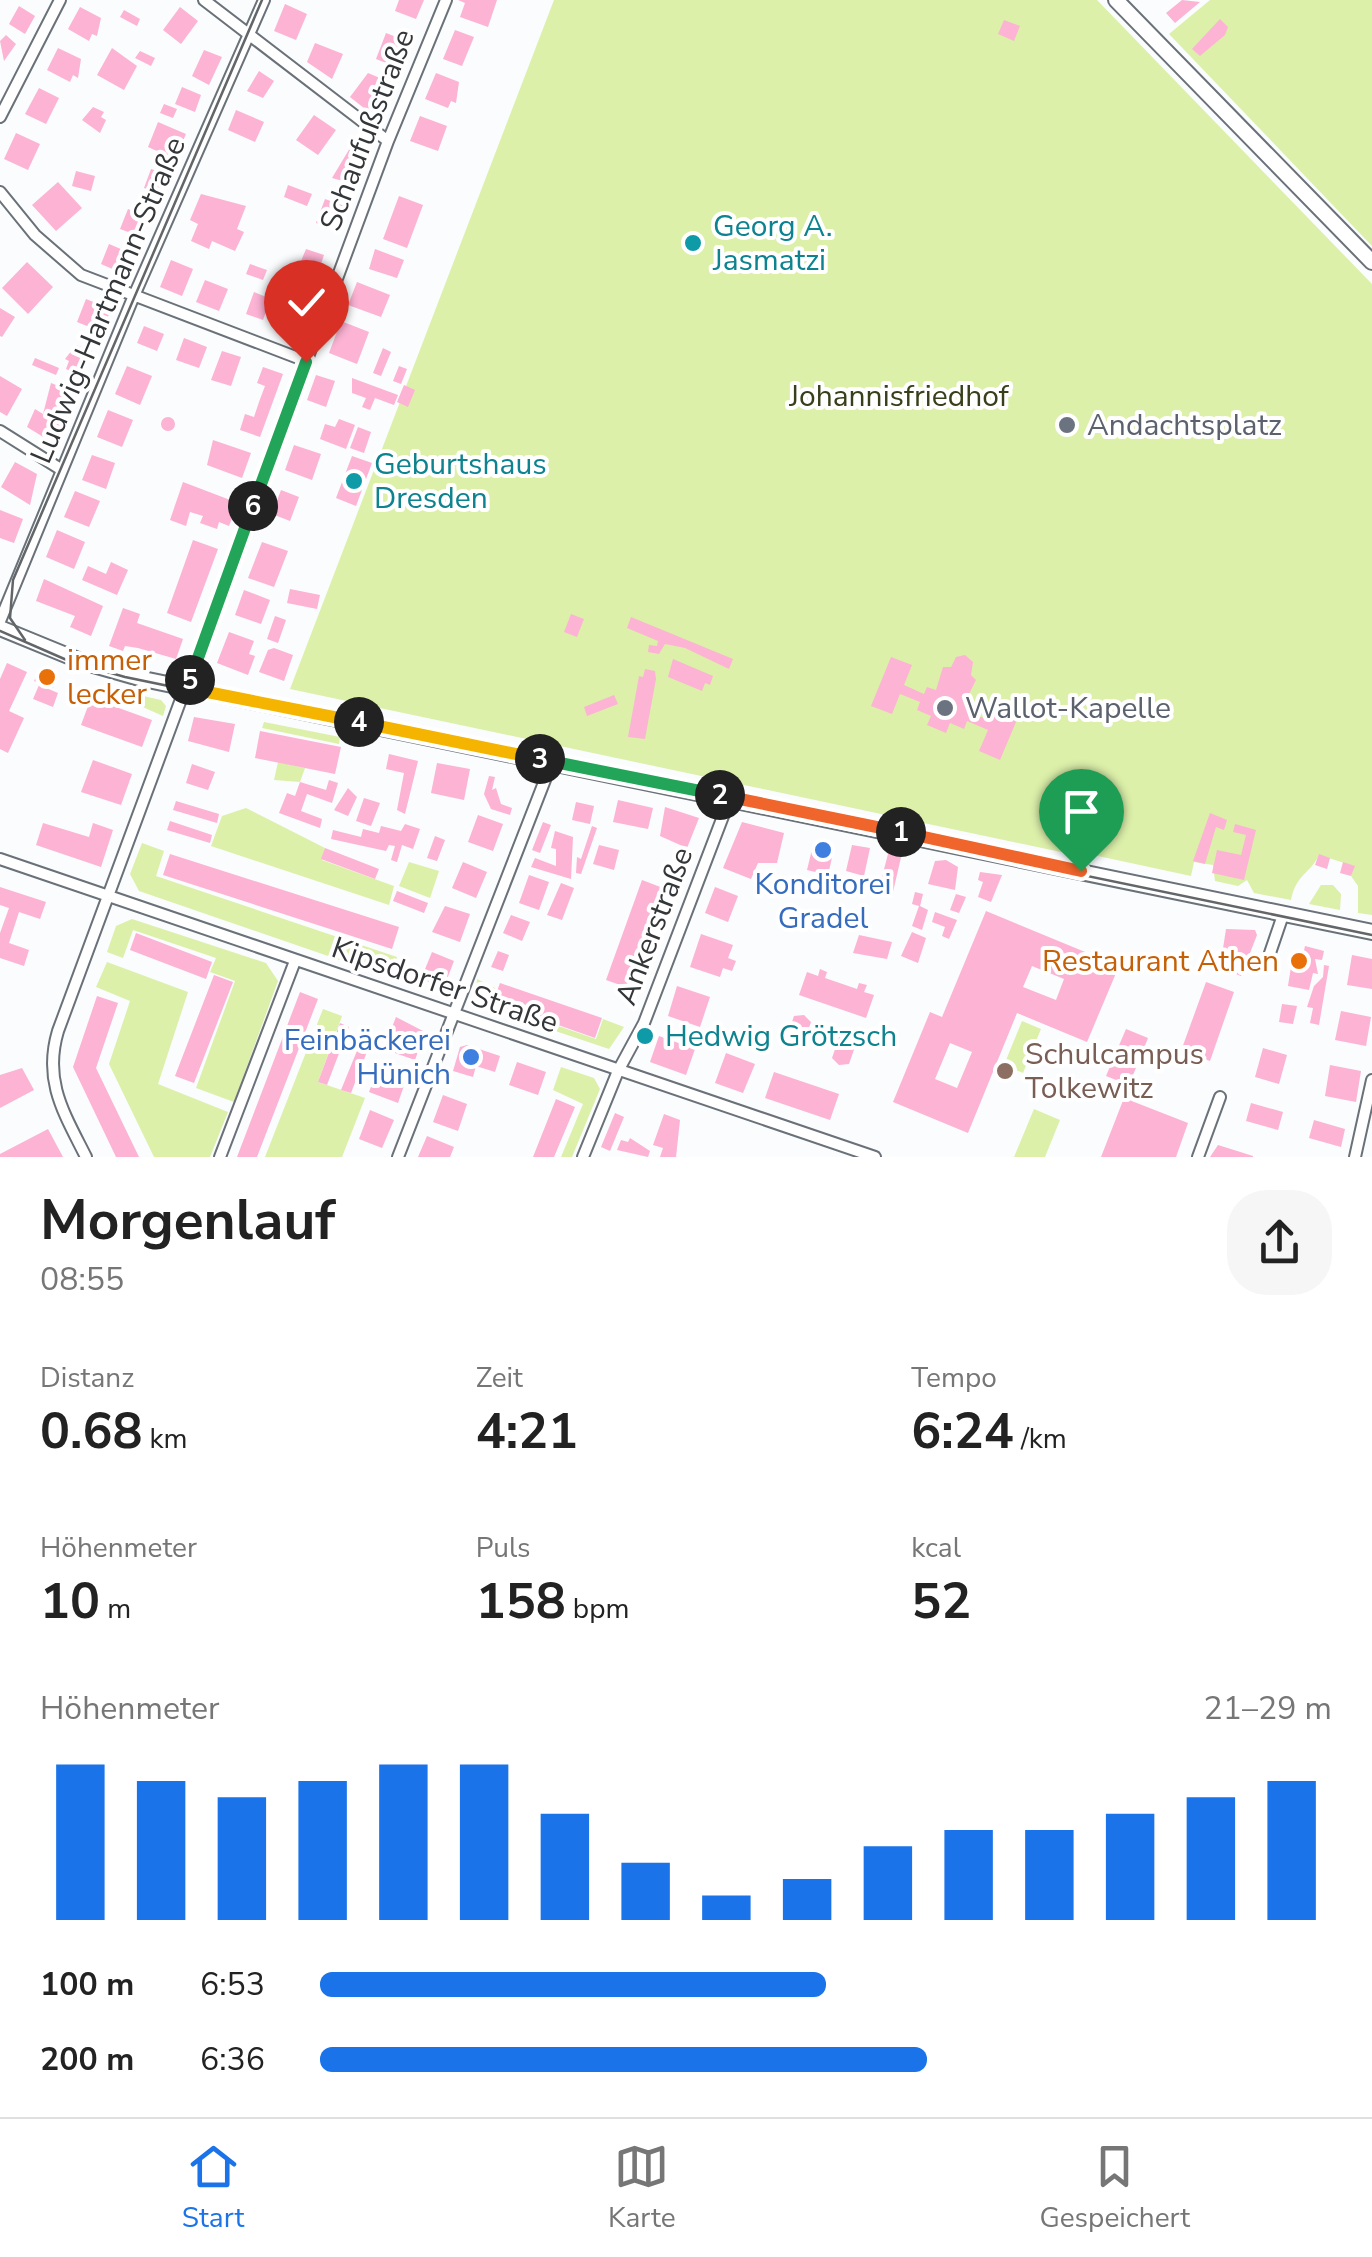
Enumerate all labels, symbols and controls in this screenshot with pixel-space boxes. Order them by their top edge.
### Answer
street label: Schaufußstraße [310,23,425,237]
street label: Ludwig-Hartmann-Straße [21,131,196,470]
place label: Georg A. Jasmatzi [712,206,833,281]
marker: Georg A. Jasmatzi [682,232,704,254]
pin [264,260,349,363]
icon: check [279,275,334,330]
park label: Johannisfriedhof [788,376,1010,417]
place label: Andachtsplatz [1087,405,1282,446]
marker: Andachtsplatz [1056,414,1078,436]
place label: Geburtshaus Dresden [374,444,547,519]
marker: Geburtshaus Dresden [343,470,365,492]
pin: 6 [228,481,278,531]
text: 6 [245,487,261,525]
place label: immer lecker [67,640,152,715]
pin: 5 [165,655,215,705]
text: 5 [182,661,198,699]
marker: immer lecker [36,666,58,688]
place label: Wallot-Kapelle [965,688,1171,729]
pin: 4 [334,697,384,747]
marker: Wallot-Kapelle [934,697,956,719]
text: 4 [351,703,367,741]
pin: 3 [515,734,565,784]
text: 3 [532,740,548,778]
pin [1039,769,1124,872]
pin: 2 [695,770,745,820]
text: 2 [712,776,728,814]
icon: arrive [1054,784,1109,839]
pin: 1 [876,807,926,857]
text: 1 [893,813,909,851]
marker: Konditorei Gradel [812,839,834,861]
street label: Ankerstraße [606,841,703,1011]
place label: Konditorei Gradel [754,864,892,939]
street label: Kipsdorfer Straße [326,927,564,1043]
place label: Restaurant Athen [1042,941,1279,982]
marker: Restaurant Athen [1288,950,1310,972]
place label: Hedwig Grötzsch [665,1016,897,1057]
place label: Feinbäckerei Hünich [284,1020,451,1095]
marker: Hedwig Grötzsch [634,1025,656,1047]
place label: Schulcampus Tolkewitz [1025,1034,1204,1109]
marker: Feinbäckerei Hünich [460,1046,482,1068]
marker: Schulcampus Tolkewitz [994,1060,1016,1082]
text: Morgenlauf [40,1183,335,1258]
button: share [1227,1190,1332,1295]
text: 08:55 [40,1258,124,1301]
text: Distanz [40,1359,134,1397]
text: Zeit [476,1359,523,1397]
text: Tempo [911,1359,997,1397]
text: 0.68 [40,1397,142,1466]
text: 4:21 [476,1397,578,1466]
text: 6:24 [911,1397,1014,1466]
text: km [142,1420,188,1458]
text: /km [1014,1420,1067,1458]
text: Höhenmeter [40,1529,197,1567]
text: Puls [476,1529,531,1567]
text: kcal [911,1529,961,1567]
text: 10 [40,1567,100,1636]
text: 158 [476,1567,566,1636]
text: 52 [911,1567,971,1636]
text: m [100,1590,131,1628]
text: bpm [566,1590,629,1628]
text: Höhenmeter [40,1687,219,1730]
text: 21–29 m [1204,1687,1332,1730]
text: 100 m [40,1963,134,2006]
text: 6:53 [200,1963,265,2006]
text: 200 m [40,2038,134,2081]
text: 6:36 [200,2038,265,2081]
tab: Start [182,2139,244,2237]
tab: Karte [608,2139,676,2237]
tab: Gespeichert [1039,2139,1190,2237]

